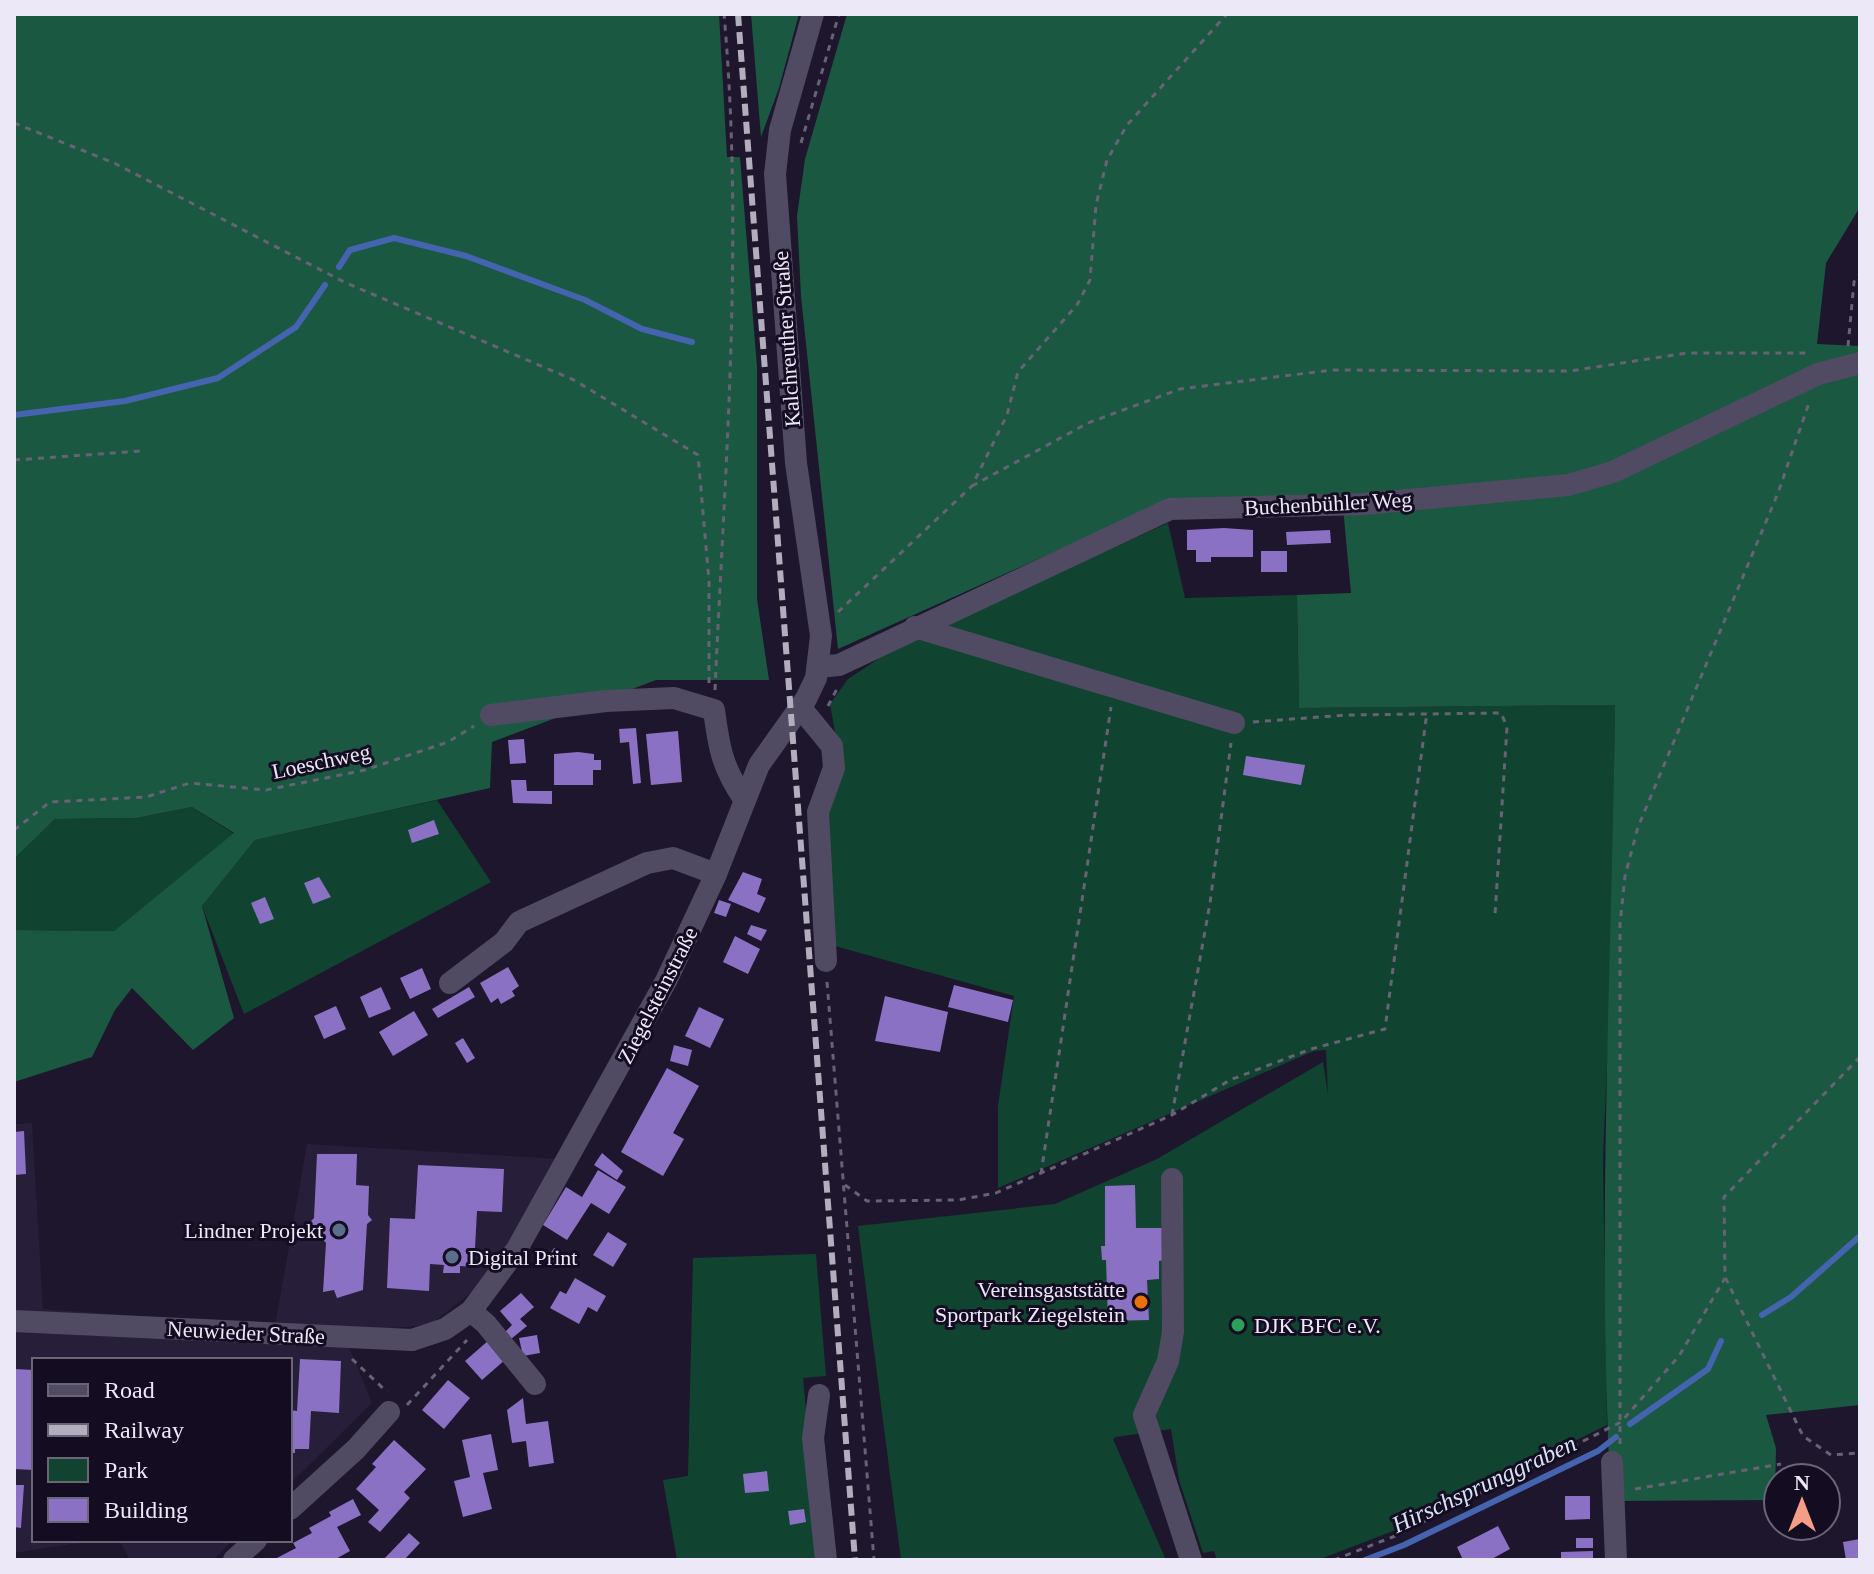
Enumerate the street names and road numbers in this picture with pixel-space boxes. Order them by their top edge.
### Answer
street label: Kalchreuther Straße [768,250,805,428]
street label: Buchenbühler Weg [1243,487,1413,520]
street label: Loeschweg [270,739,373,784]
street label: Ziegelsteinstraße [612,923,703,1068]
street label: Neuwieder Straße [166,1316,326,1349]

